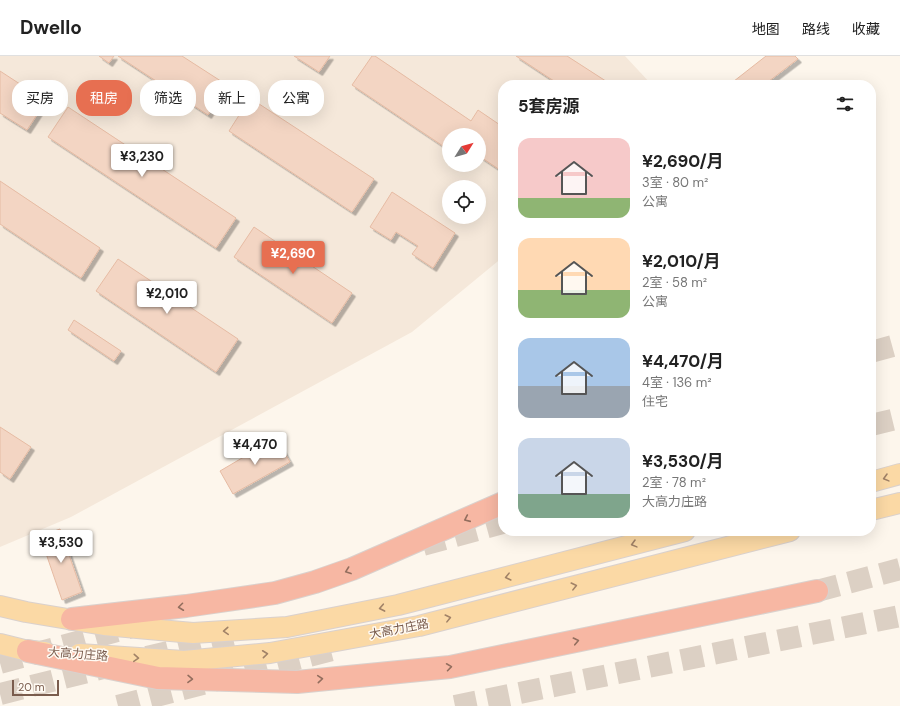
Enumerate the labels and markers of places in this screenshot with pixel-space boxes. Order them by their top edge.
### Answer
pin: ¥3,230 [109,144,175,178]
pin: ¥2,690 [260,241,326,275]
pin: ¥2,010 [134,281,200,315]
pin: ¥4,470 [222,432,288,466]
pin: ¥3,530 [28,530,94,564]

